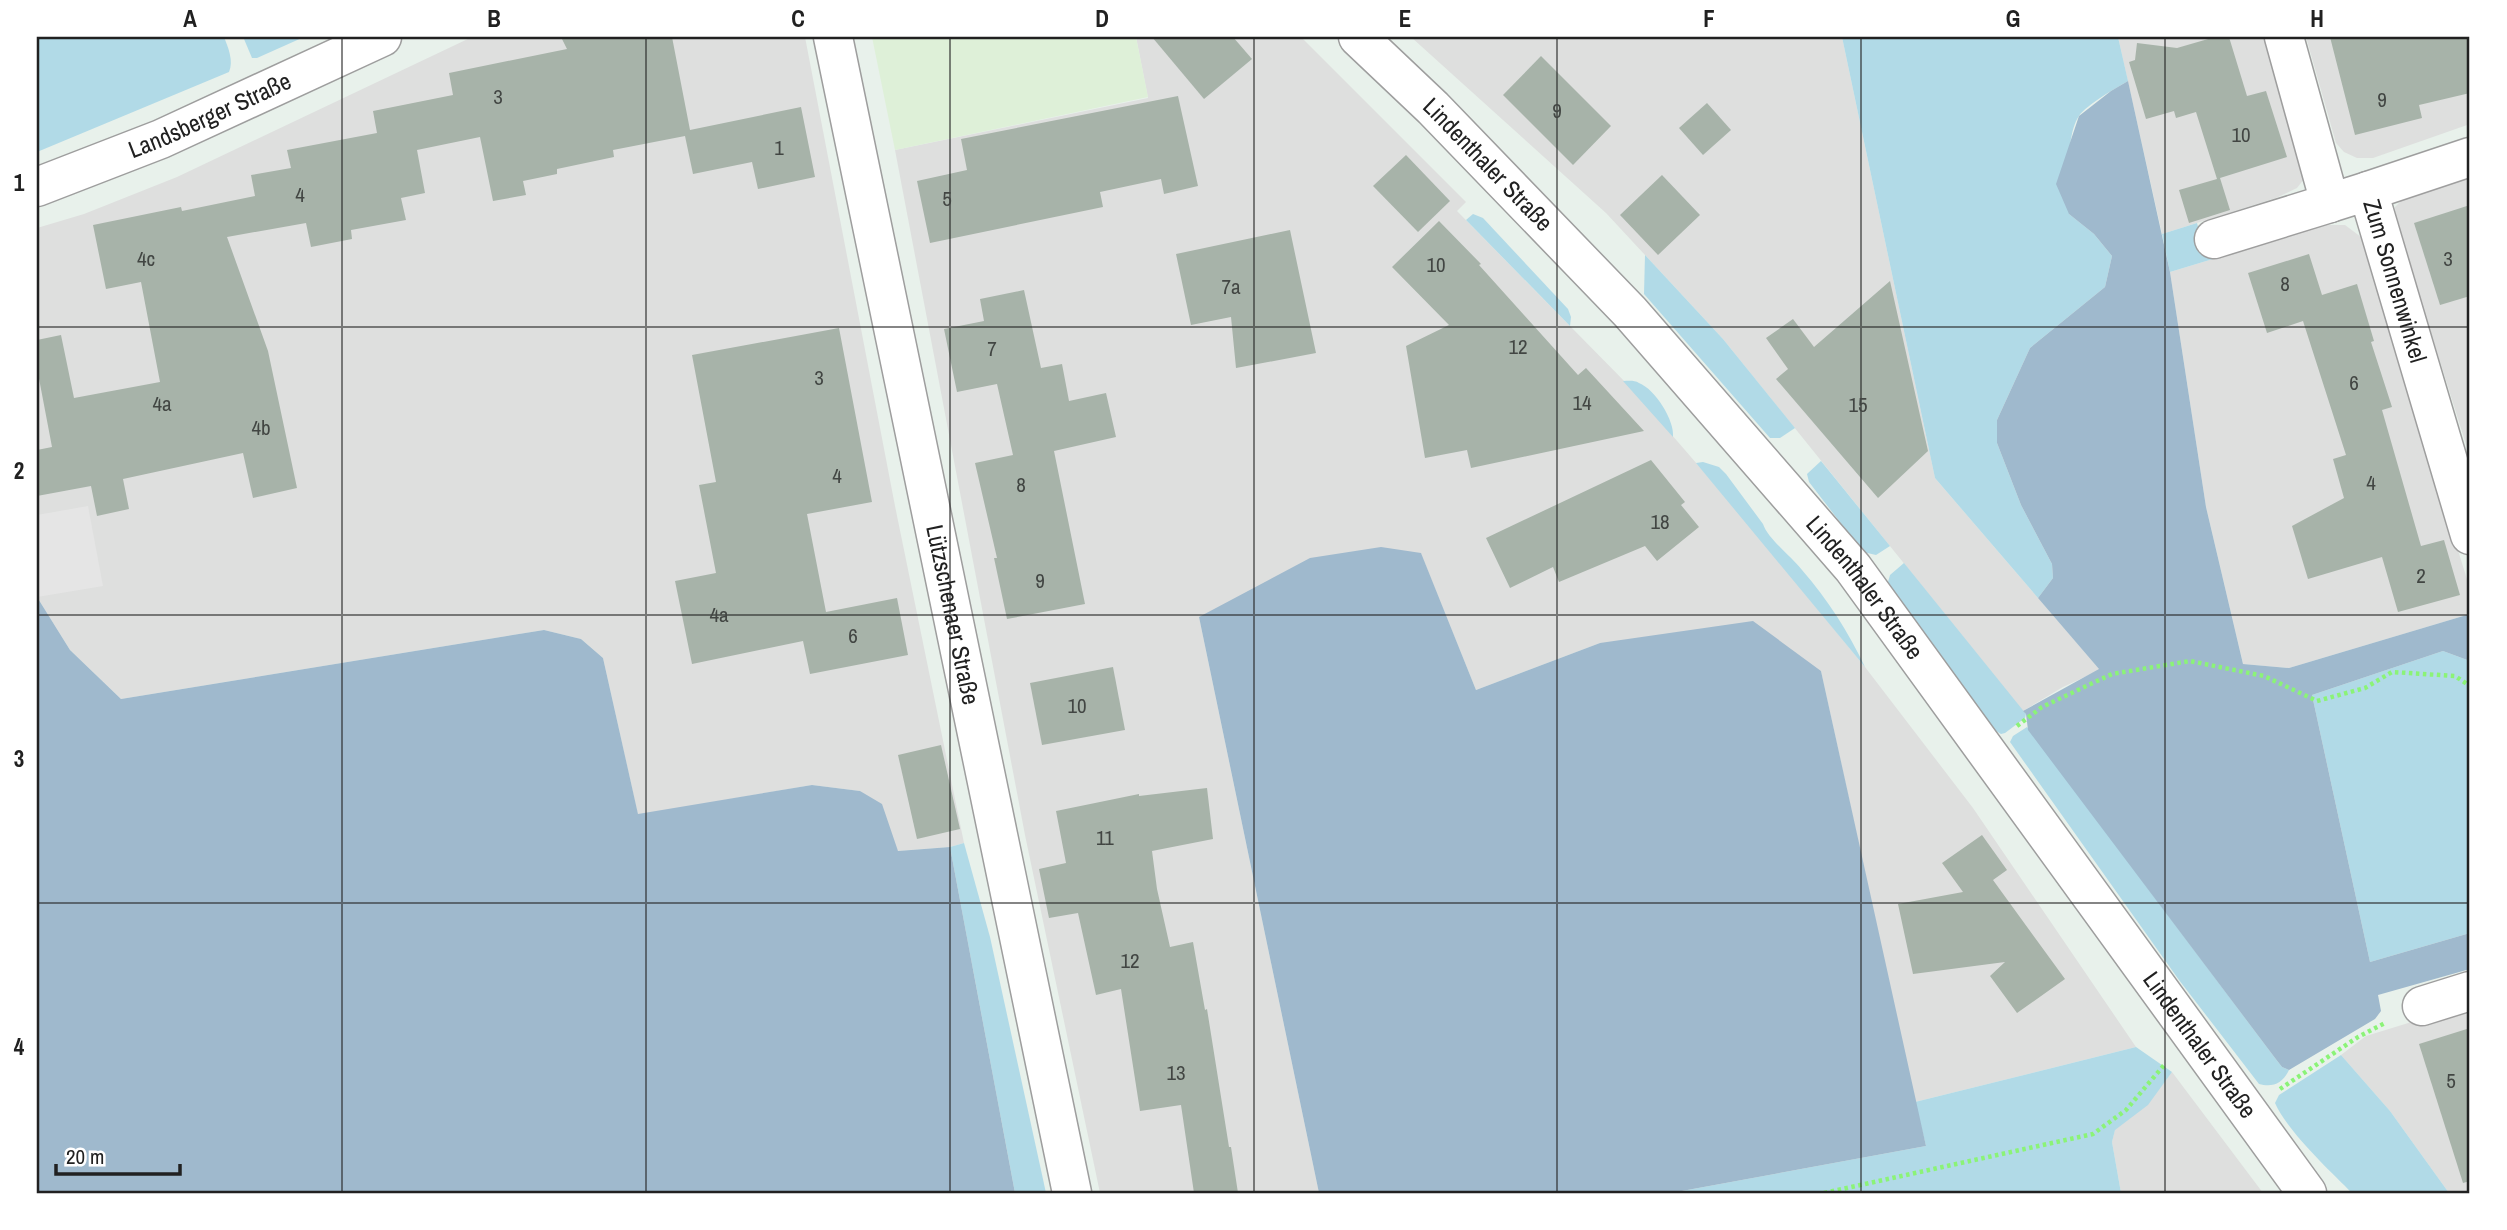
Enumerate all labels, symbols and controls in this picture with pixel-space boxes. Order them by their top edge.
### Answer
text: A [183,3,197,34]
text: B [487,3,501,34]
text: C [791,3,805,34]
text: D [1095,3,1109,34]
text: E [1399,3,1411,34]
text: F [1703,3,1715,34]
text: G [2006,3,2020,34]
text: H [2310,3,2324,34]
street label: Landsberger Straße [124,64,296,165]
house number: 3 [493,82,503,111]
house number: 9 [2377,85,2387,114]
street label: Lindenthaler Straße [1417,90,1560,238]
house number: 9 [1552,96,1562,125]
house number: 10 [2231,120,2251,149]
house number: 1 [774,133,784,162]
text: 1 [14,167,25,198]
house number: 4 [295,180,305,209]
house number: 5 [942,184,952,213]
street label: Zum Sonnenwinkel [2356,195,2435,366]
house number: 4c [137,244,155,273]
house number: 3 [2443,244,2453,273]
house number: 10 [1426,250,1446,279]
house number: 8 [2280,269,2290,298]
house number: 7a [1221,272,1241,301]
house number: 12 [1508,332,1528,361]
house number: 7 [987,334,997,363]
house number: 3 [814,363,824,392]
house number: 6 [2349,368,2359,397]
house number: 14 [1572,388,1592,417]
house number: 4a [152,389,172,418]
house number: 15 [1848,390,1868,419]
house number: 4b [251,413,271,442]
text: 2 [14,455,24,486]
house number: 4 [832,461,842,490]
house number: 4 [2366,468,2376,497]
house number: 8 [1016,470,1026,499]
house number: 18 [1650,507,1670,536]
street label: Lindenthaler Straße [1799,508,1931,666]
street label: Lützschenaer Straße [919,522,988,707]
house number: 2 [2416,561,2426,590]
house number: 9 [1035,566,1045,595]
house number: 4a [709,600,729,629]
house number: 6 [848,621,858,650]
house number: 10 [1067,691,1087,720]
text: 3 [14,743,24,774]
house number: 11 [1096,823,1114,852]
house number: 12 [1120,946,1140,975]
street label: Lindenthaler Straße [2136,965,2264,1124]
text: 4 [14,1031,25,1062]
house number: 13 [1166,1058,1186,1087]
house number: 5 [2446,1066,2456,1095]
scale bar [56,1132,180,1176]
text: 20 m [66,1142,104,1171]

